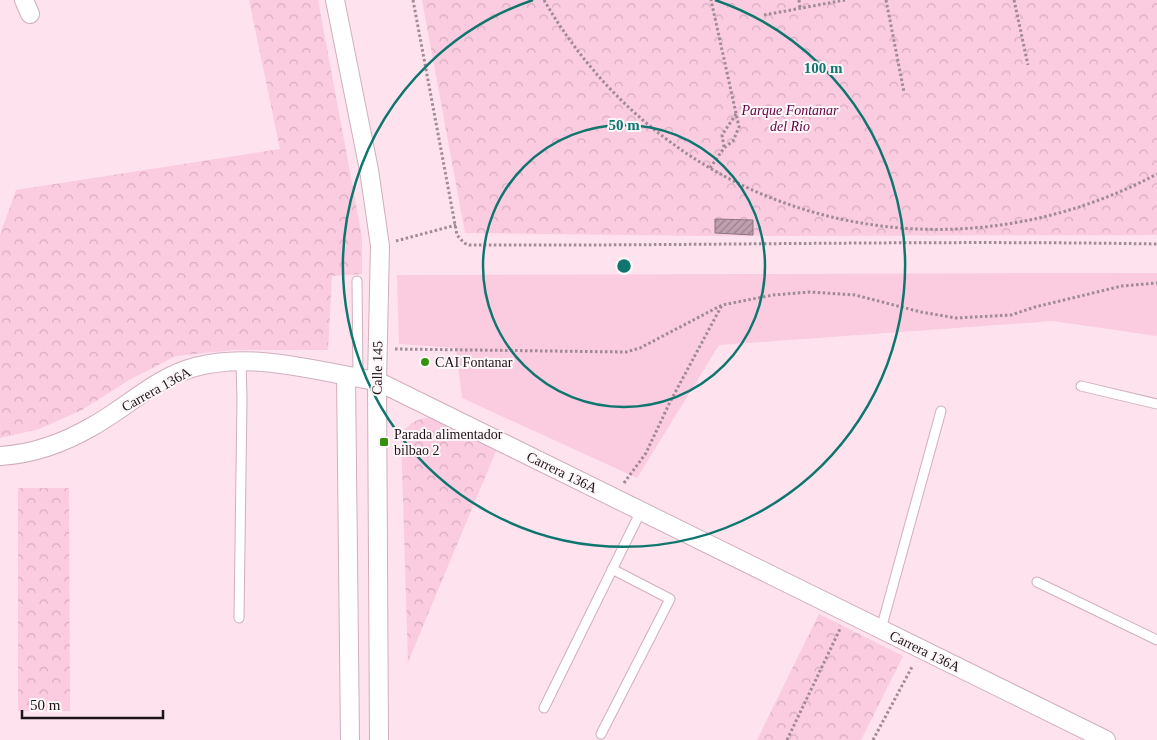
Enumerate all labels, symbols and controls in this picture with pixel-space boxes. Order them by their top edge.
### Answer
text: 100 m [804,60,843,76]
park label: Parque Fontanar del Rio [740,103,839,134]
text: 50 m [608,117,640,133]
centre of rings [615,257,633,275]
street label: Calle 145 [370,341,385,395]
place label: CAI Fontanar [435,355,513,370]
marker: CAI Fontanar [419,356,431,368]
street label: Carrera 136A [119,364,194,415]
place label: Parada alimentador bilbao 2 [394,427,503,458]
marker: Parada alimentador bilbao 2 [378,436,390,448]
street label: Carrera 136A [524,449,600,496]
street label: Carrera 136A [887,628,963,675]
scale bar [22,688,164,720]
text: 50 m [30,697,61,713]

